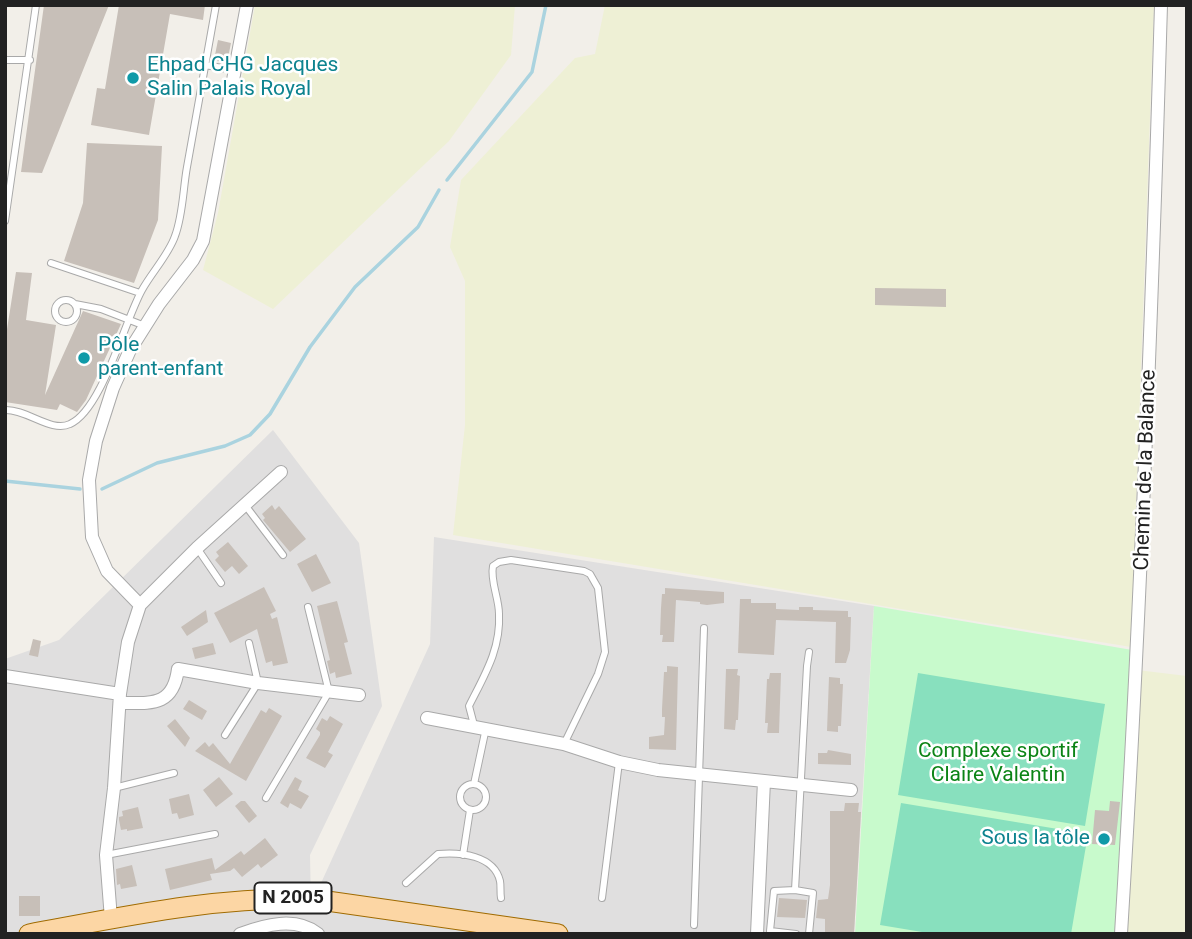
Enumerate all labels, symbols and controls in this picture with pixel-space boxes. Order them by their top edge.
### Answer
place label: Ehpad CHG Jacques Salin Palais Royal [147,53,338,103]
marker: Ehpad CHG Jacques Salin Palais Royal [125,70,141,86]
place label: Pôle parent-enfant [98,333,223,383]
marker: Pôle parent-enfant [76,350,92,366]
street label: Chemin de la Balance [1130,369,1162,571]
park label: Complexe sportif Claire Valentin [918,739,1078,789]
place label: Sous la tôle [981,826,1090,852]
marker: Sous la tôle [1096,831,1112,847]
road number: N 2005 [254,882,332,914]

